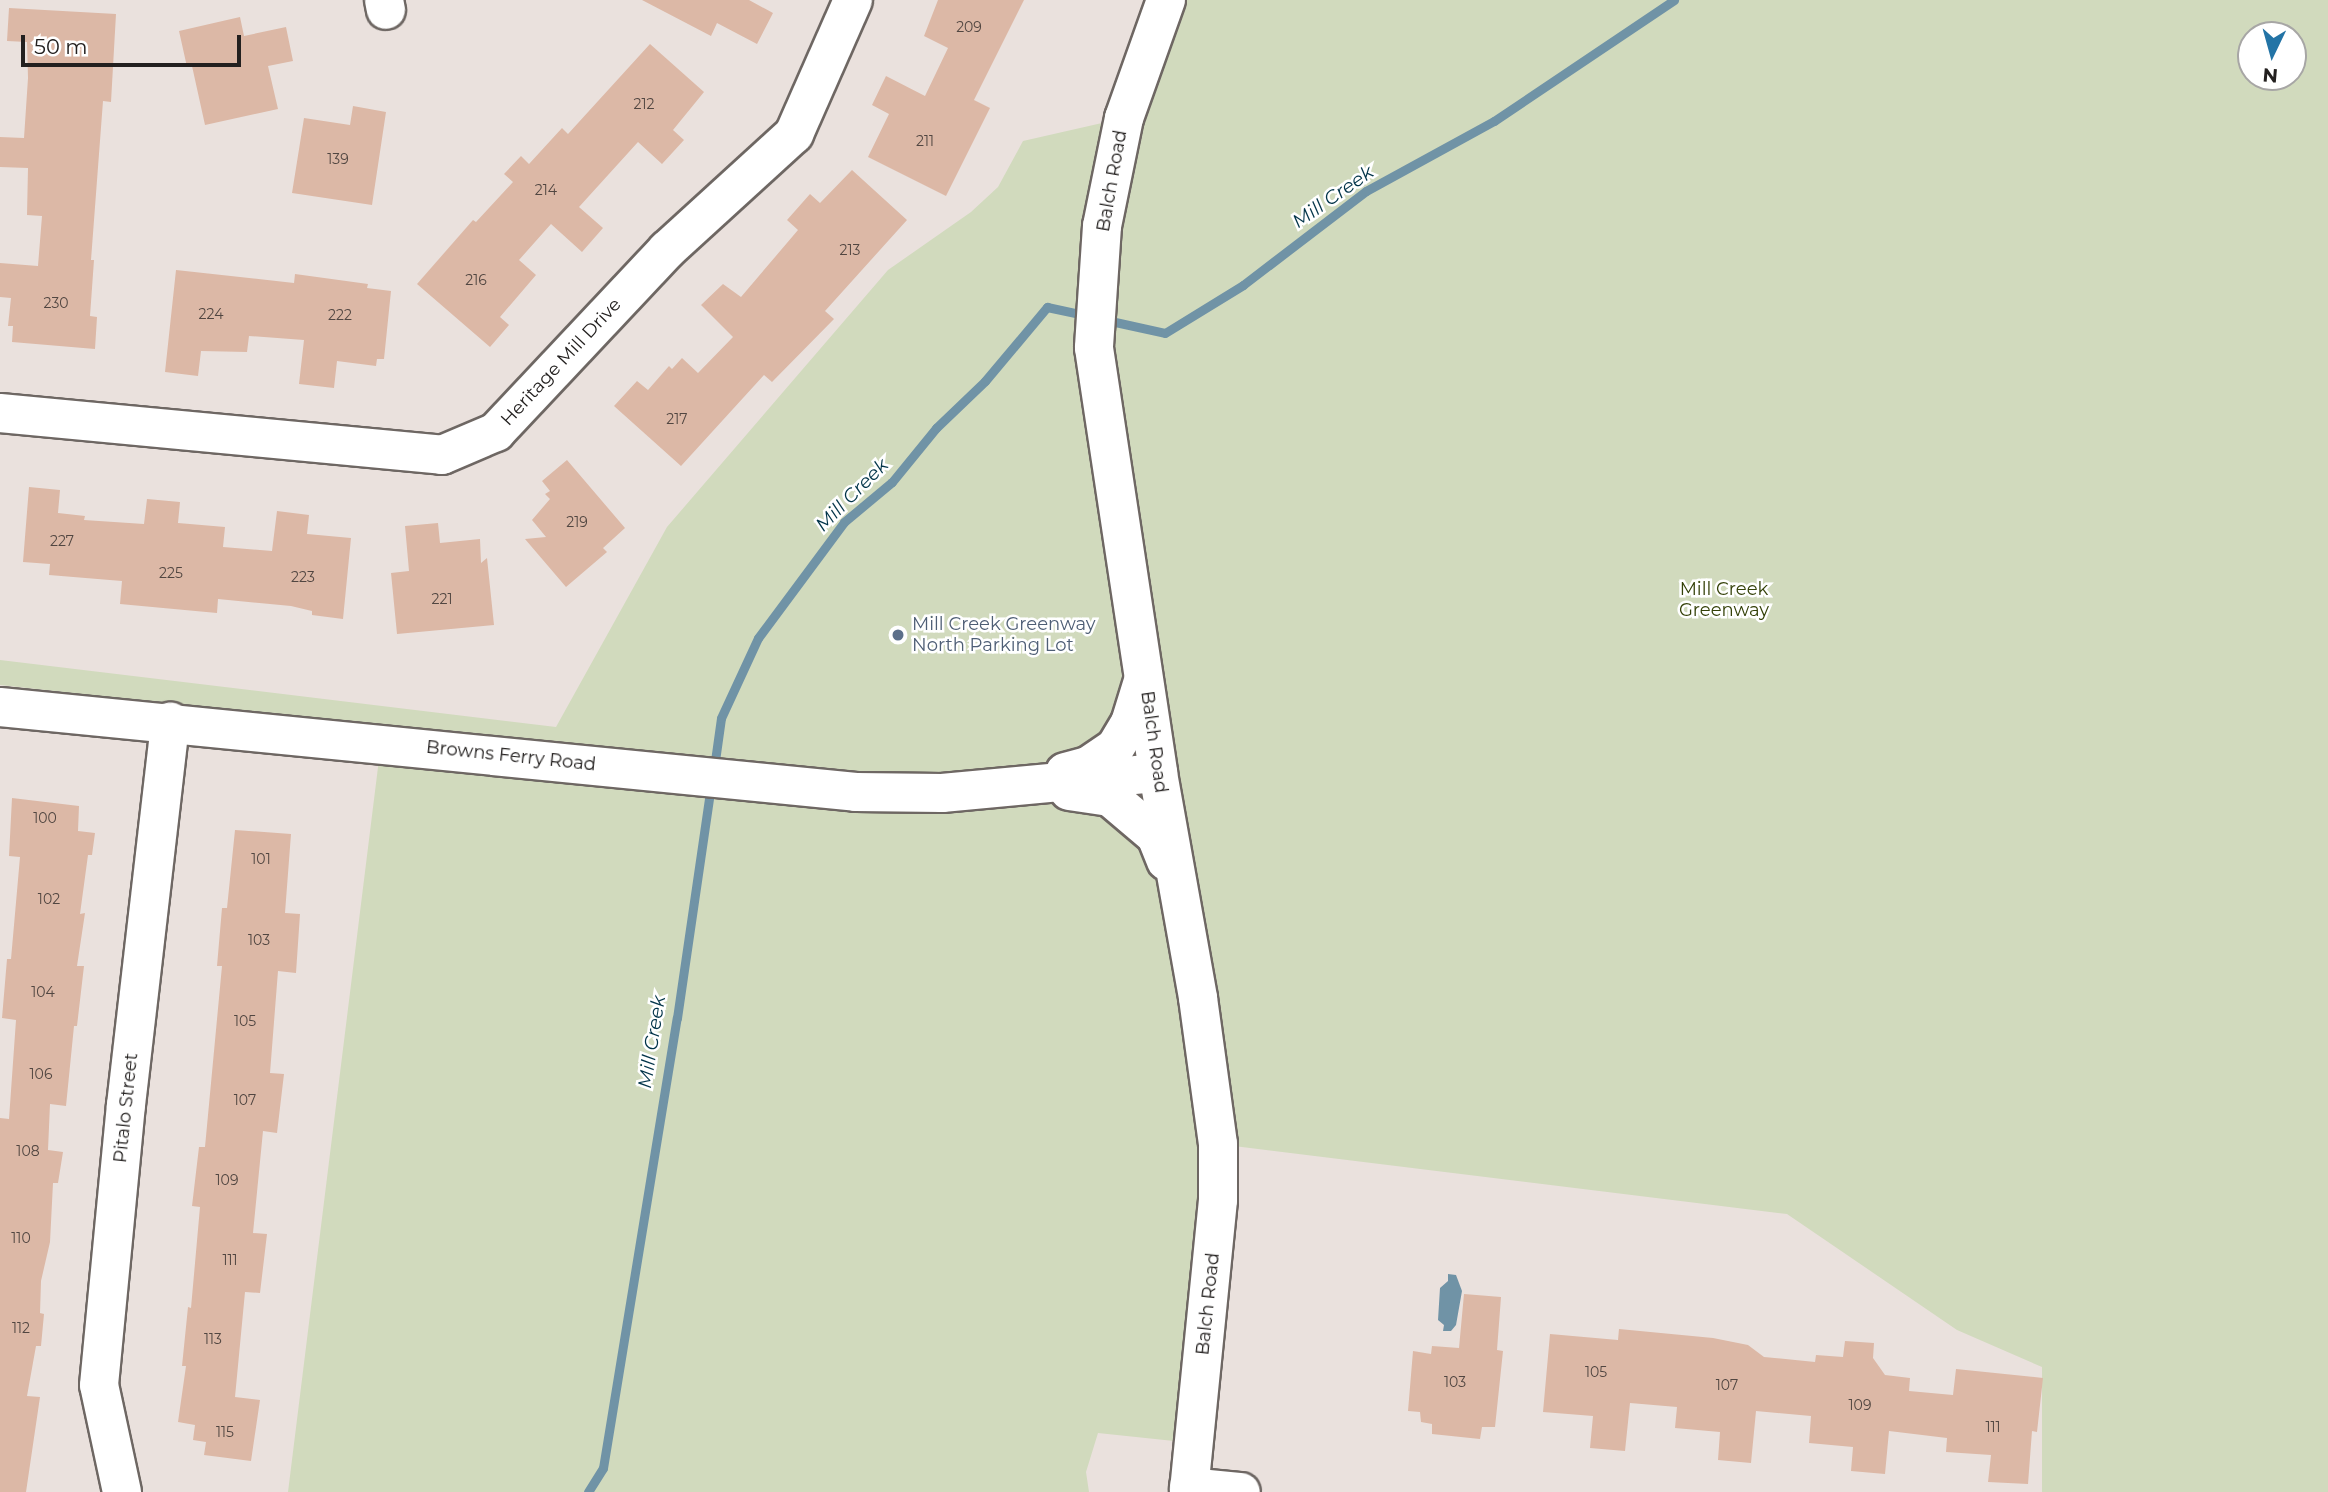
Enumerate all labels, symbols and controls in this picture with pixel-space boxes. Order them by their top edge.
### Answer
house number: 209 [956,19,982,35]
scale bar [24,21,245,65]
north arrow [2237,21,2307,91]
text: 50 m [34,34,88,59]
text: N [2262,63,2279,88]
house number: 212 [634,96,654,112]
street label: Balch Road [1092,128,1132,234]
house number: 211 [916,133,934,149]
house number: 139 [327,151,349,167]
water label: Mill Creek [1288,161,1378,233]
house number: 214 [535,182,557,198]
house number: 213 [840,242,860,258]
house number: 216 [465,272,487,288]
street label: Heritage Mill Drive [496,294,626,430]
house number: 230 [43,295,69,311]
house number: 224 [199,306,223,322]
house number: 222 [328,307,352,323]
house number: 217 [666,411,688,427]
water label: Mill Creek [811,454,893,536]
house number: 219 [566,514,588,530]
house number: 227 [50,533,74,549]
house number: 225 [159,565,183,581]
house number: 223 [291,569,315,585]
park label: Mill Creek Greenway [1679,579,1769,622]
house number: 221 [432,591,452,607]
place label: Mill Creek Greenway North Parking Lot [912,614,1096,656]
marker: Mill Creek Greenway North Parking Lot [890,627,906,643]
street label: Balch Road [1136,690,1172,794]
street label: Browns Ferry Road [425,736,597,776]
house number: 100 [33,810,57,826]
house number: 101 [251,851,271,867]
house number: 102 [38,891,60,907]
house number: 103 [248,932,270,948]
house number: 104 [31,984,55,1000]
water label: Mill Creek [633,994,671,1090]
house number: 105 [234,1013,256,1029]
street label: Pitalo Street [109,1052,143,1164]
house number: 106 [30,1066,52,1082]
house number: 107 [234,1092,256,1108]
house number: 108 [16,1143,40,1159]
house number: 109 [216,1172,238,1188]
house number: 110 [11,1230,31,1246]
house number: 111 [222,1252,238,1268]
street label: Balch Road [1192,1252,1224,1356]
house number: 112 [12,1320,30,1336]
house number: 113 [204,1331,222,1347]
house number: 105 [1585,1364,1607,1380]
house number: 103 [1444,1374,1466,1390]
house number: 107 [1716,1377,1738,1393]
house number: 109 [1849,1397,1871,1413]
house number: 111 [1985,1419,2001,1435]
house number: 115 [216,1424,234,1440]

